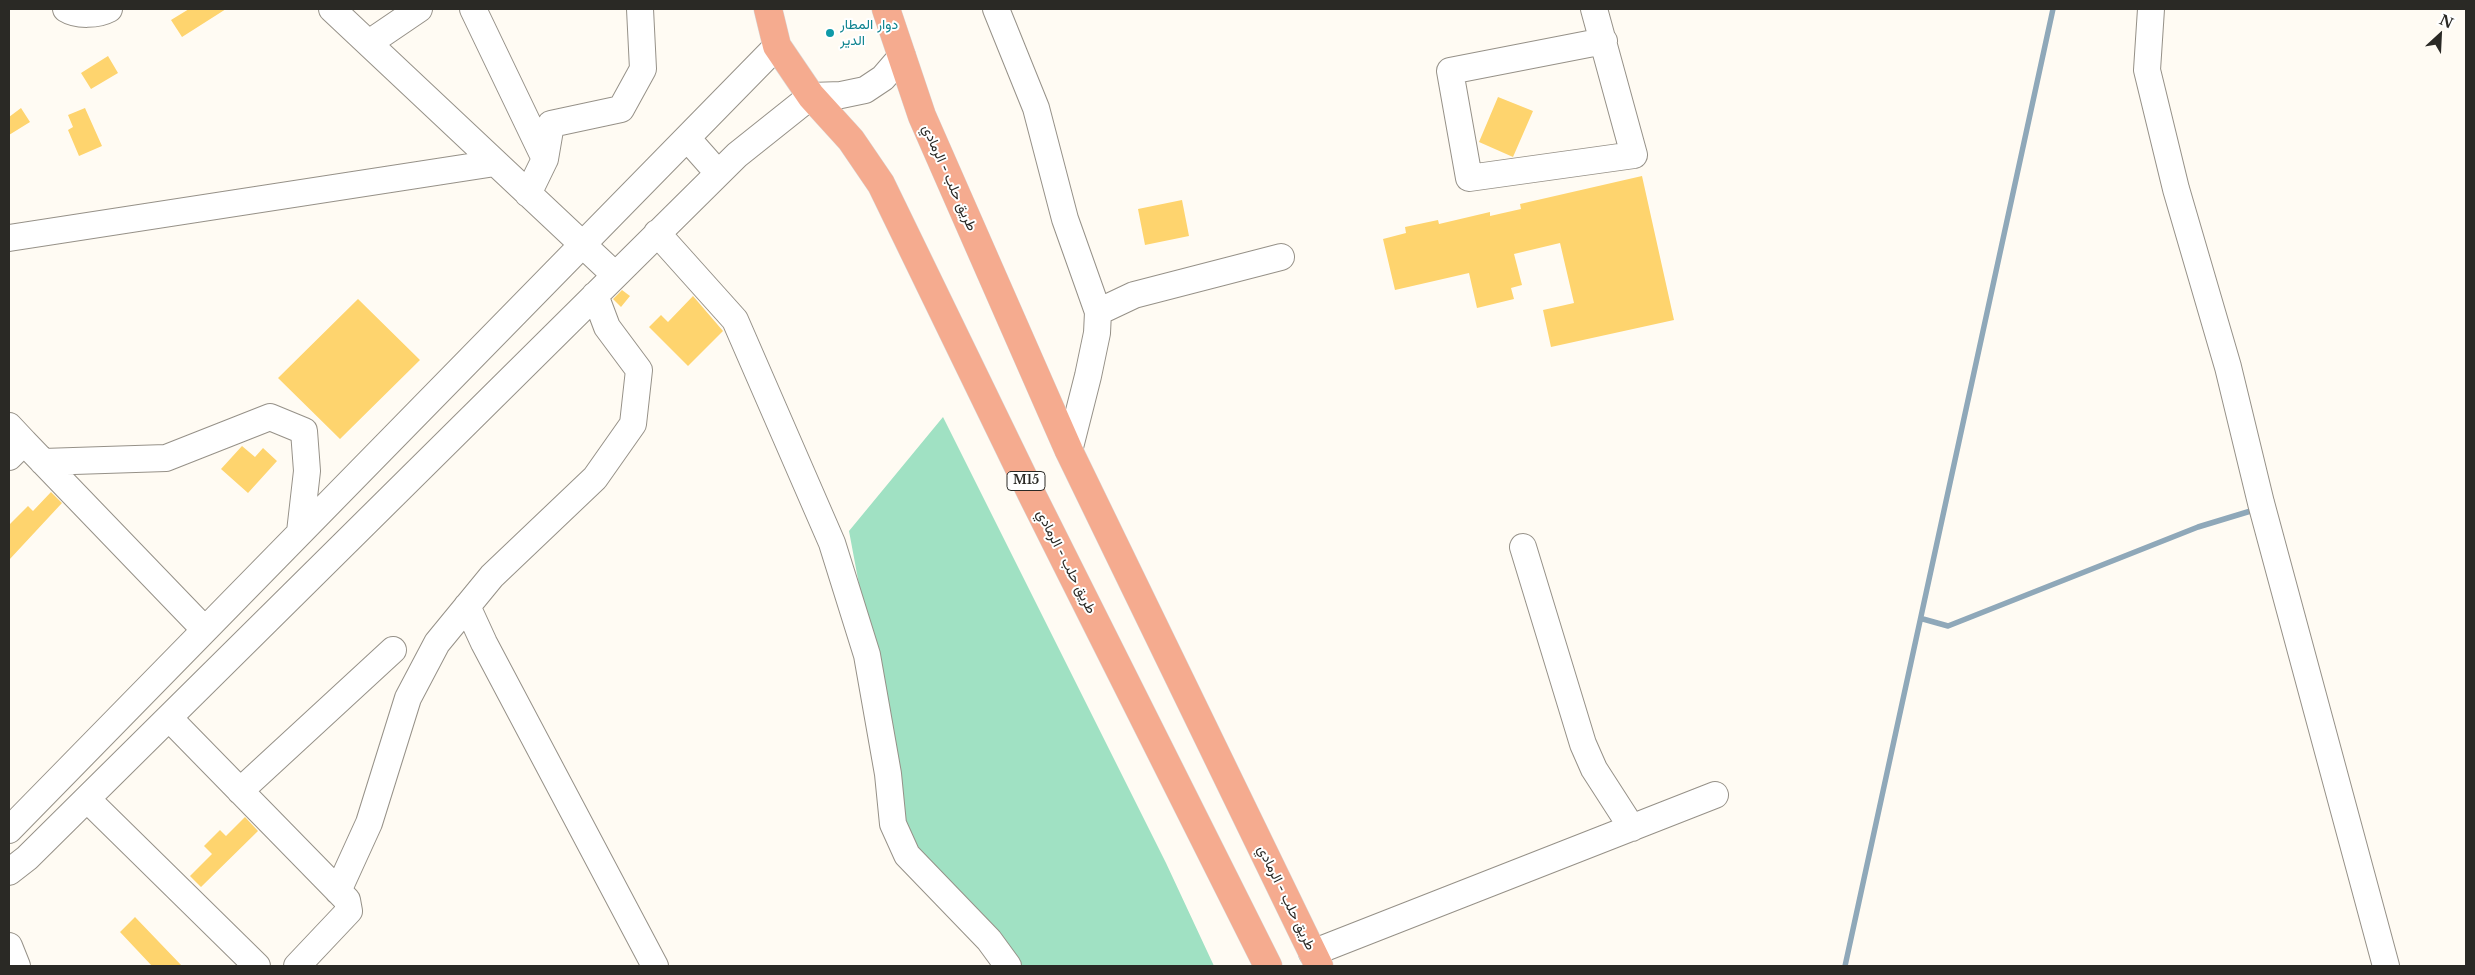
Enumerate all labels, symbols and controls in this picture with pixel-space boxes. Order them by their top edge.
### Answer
north arrow [2415,10,2465,60]
text: N [2437,10,2456,32]
place label: دوار المطار الدير [840,17,898,49]
marker: دوار المطار الدير [824,27,836,39]
street label: طريق حلب - الرمادي [918,122,980,234]
road number: M15 [1007,472,1045,491]
street label: طريق حلب - الرمادي [1033,507,1099,617]
street label: طريق حلب - الرمادي [1253,843,1319,953]

